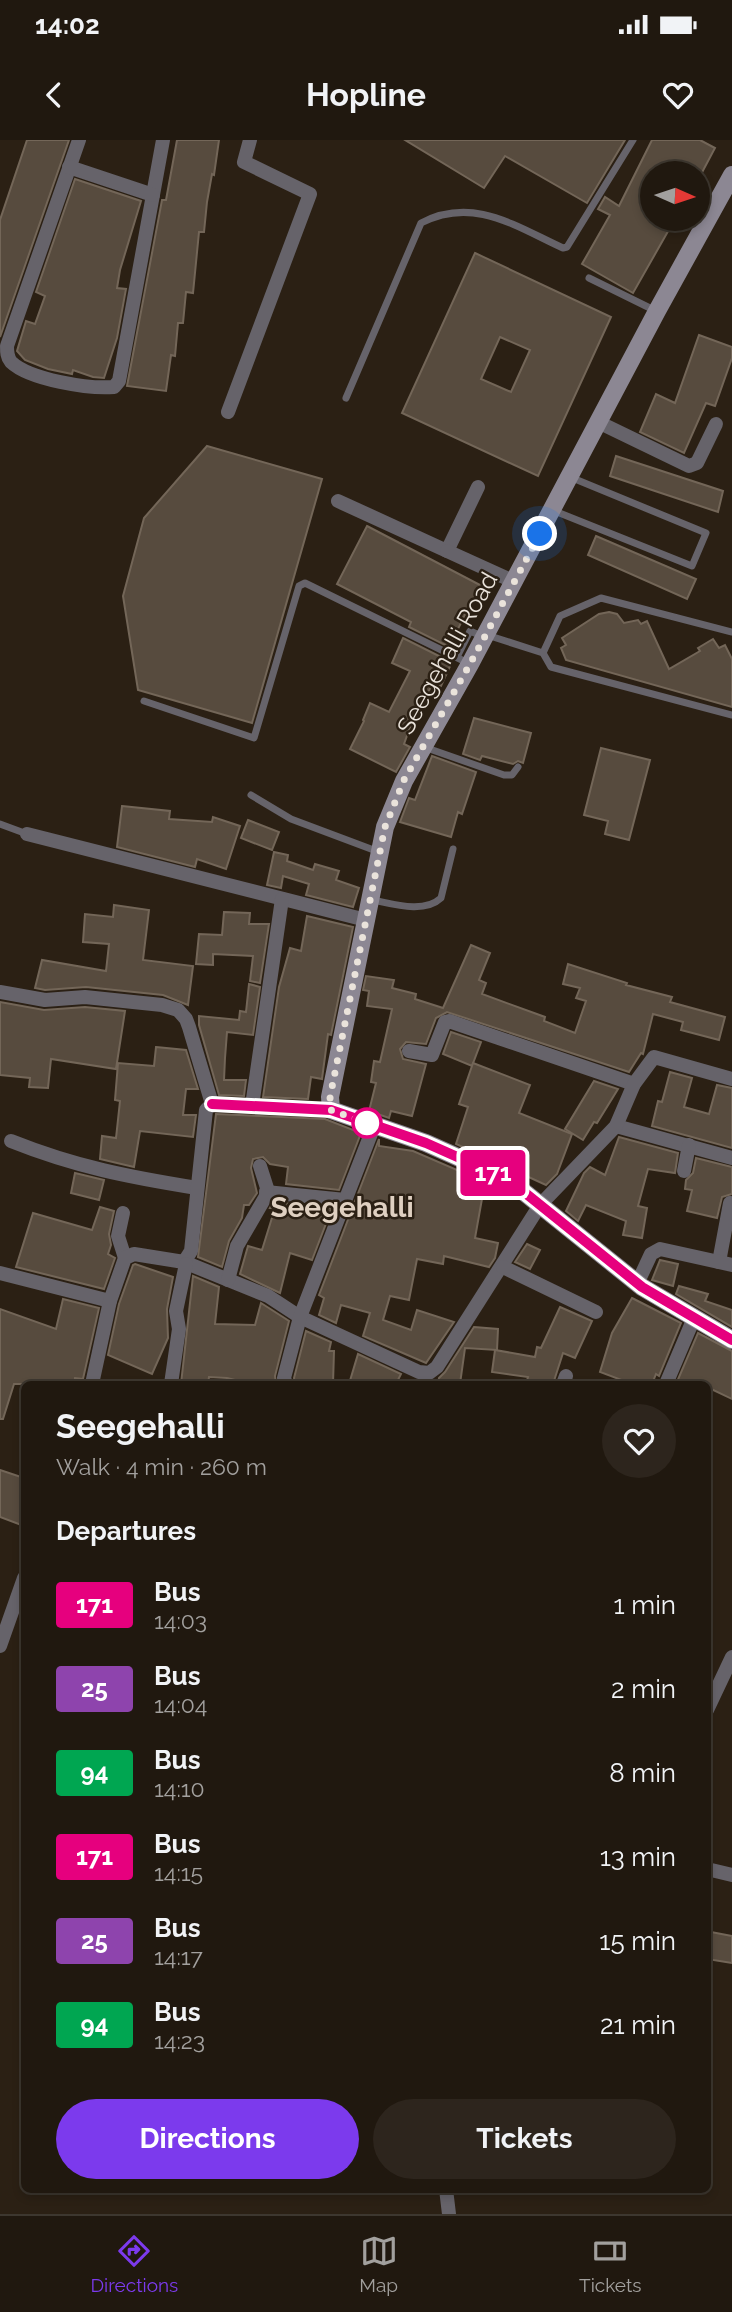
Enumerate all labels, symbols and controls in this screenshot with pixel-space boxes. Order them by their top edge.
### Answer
text: 14:02 [35,10,100,40]
icon: back [35,76,73,114]
text: Hopline [306,76,426,113]
icon: heart [659,76,697,114]
north arrow [640,161,710,231]
map controls [640,161,710,231]
your location [522,516,557,551]
street label: Seegehalli Road [391,567,503,739]
unlabelled marker [352,1108,382,1138]
line badge: 171 [453,1150,533,1196]
text: 171 [474,1158,512,1187]
district label: Seegehalli [270,1191,414,1224]
button: heart [602,1404,676,1478]
text: Seegehalli [56,1407,225,1446]
text: Walk · 4 min · 260 m [56,1453,267,1480]
text: Departures [56,1516,196,1546]
text: Bus [154,1577,201,1607]
text: 171 [76,1590,113,1619]
text: 1 min [614,1590,676,1620]
text: 14:03 [154,1607,207,1634]
text: Bus [154,1661,201,1691]
text: 25 [81,1674,108,1703]
text: 2 min [611,1674,676,1704]
text: 14:04 [154,1691,207,1718]
text: Bus [154,1745,201,1775]
text: 94 [81,1758,108,1787]
text: 8 min [609,1758,676,1788]
text: 14:10 [154,1775,205,1802]
text: Bus [154,1829,201,1859]
text: 171 [76,1842,113,1871]
text: 13 min [600,1842,676,1872]
text: 14:15 [154,1859,203,1886]
text: Bus [154,1913,201,1943]
text: 25 [81,1926,108,1955]
text: 15 min [599,1926,676,1956]
text: 14:17 [154,1943,203,1970]
text: Bus [154,1997,201,2027]
text: 94 [81,2010,108,2039]
text: 21 min [600,2010,676,2040]
text: 14:23 [154,2027,205,2054]
button: Directions [56,2099,359,2179]
button: Tickets [373,2099,676,2179]
tab: Directions [91,2232,178,2296]
tab: Map [359,2232,398,2296]
tab: Tickets [579,2232,641,2296]

